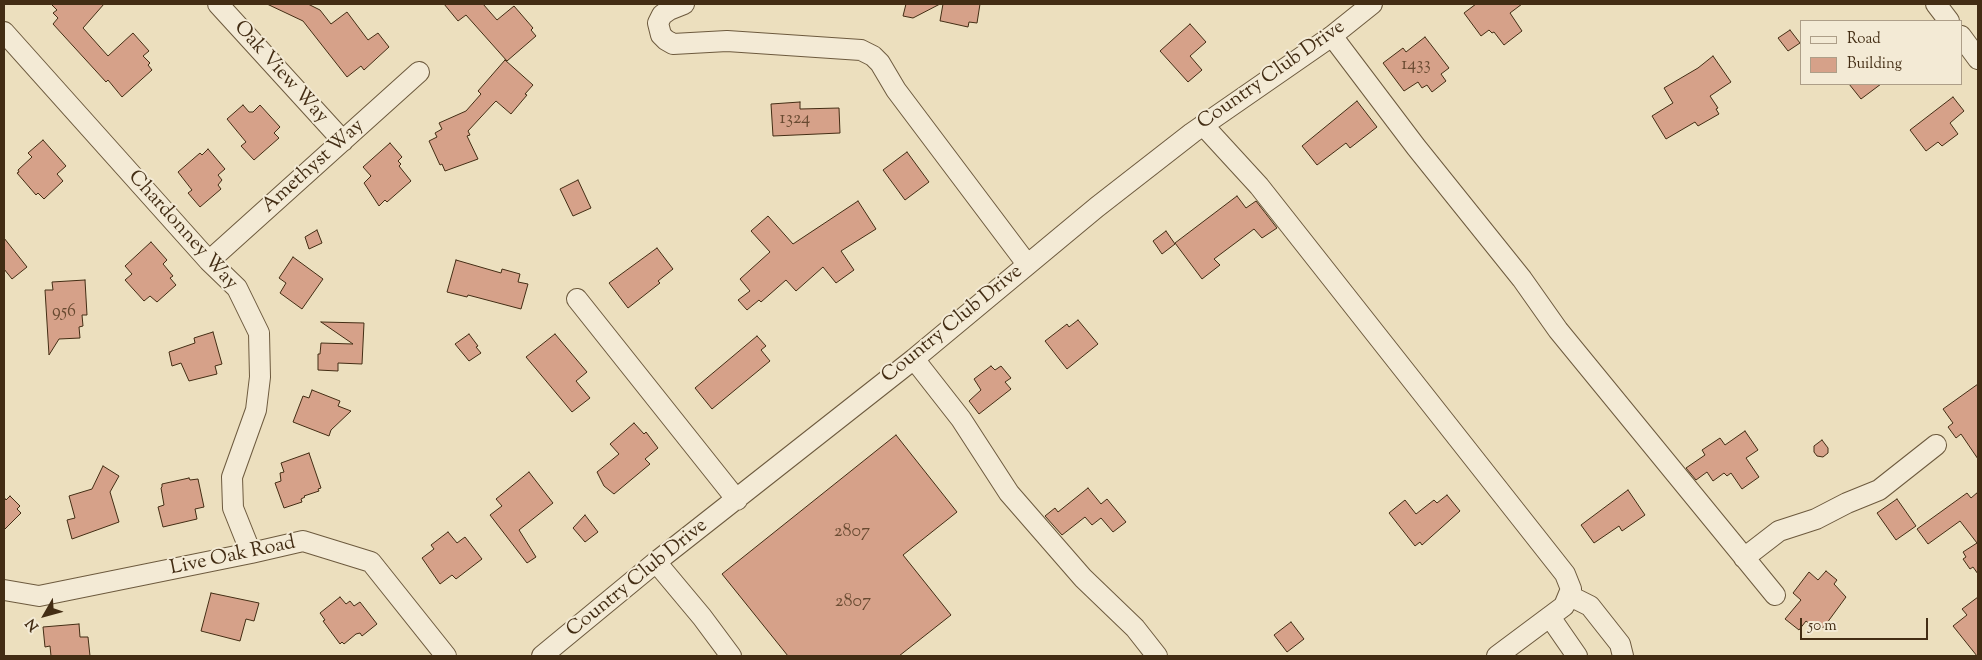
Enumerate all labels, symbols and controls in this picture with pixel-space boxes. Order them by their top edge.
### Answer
street label: Country Club Drive [1194,16,1350,136]
street label: Oak View Way [228,17,332,129]
legend [1800,20,1962,85]
text: Road [1847,29,1881,50]
text: Building [1847,54,1902,75]
house number: 1433 [1401,55,1431,77]
house number: 1324 [780,109,810,131]
street label: Amethyst Way [258,115,370,219]
street label: Chardonney Way [122,166,242,296]
street label: Country Club Drive [878,261,1028,389]
house number: 956 [52,302,76,324]
street label: Country Club Drive [563,515,713,643]
house number: 2807 [834,522,870,544]
street label: Live Oak Road [168,532,298,582]
north arrow [20,590,70,640]
house number: 2807 [835,592,871,614]
scale bar [1802,608,1930,640]
text: N [22,614,45,635]
text: 50 m [1808,616,1837,637]

